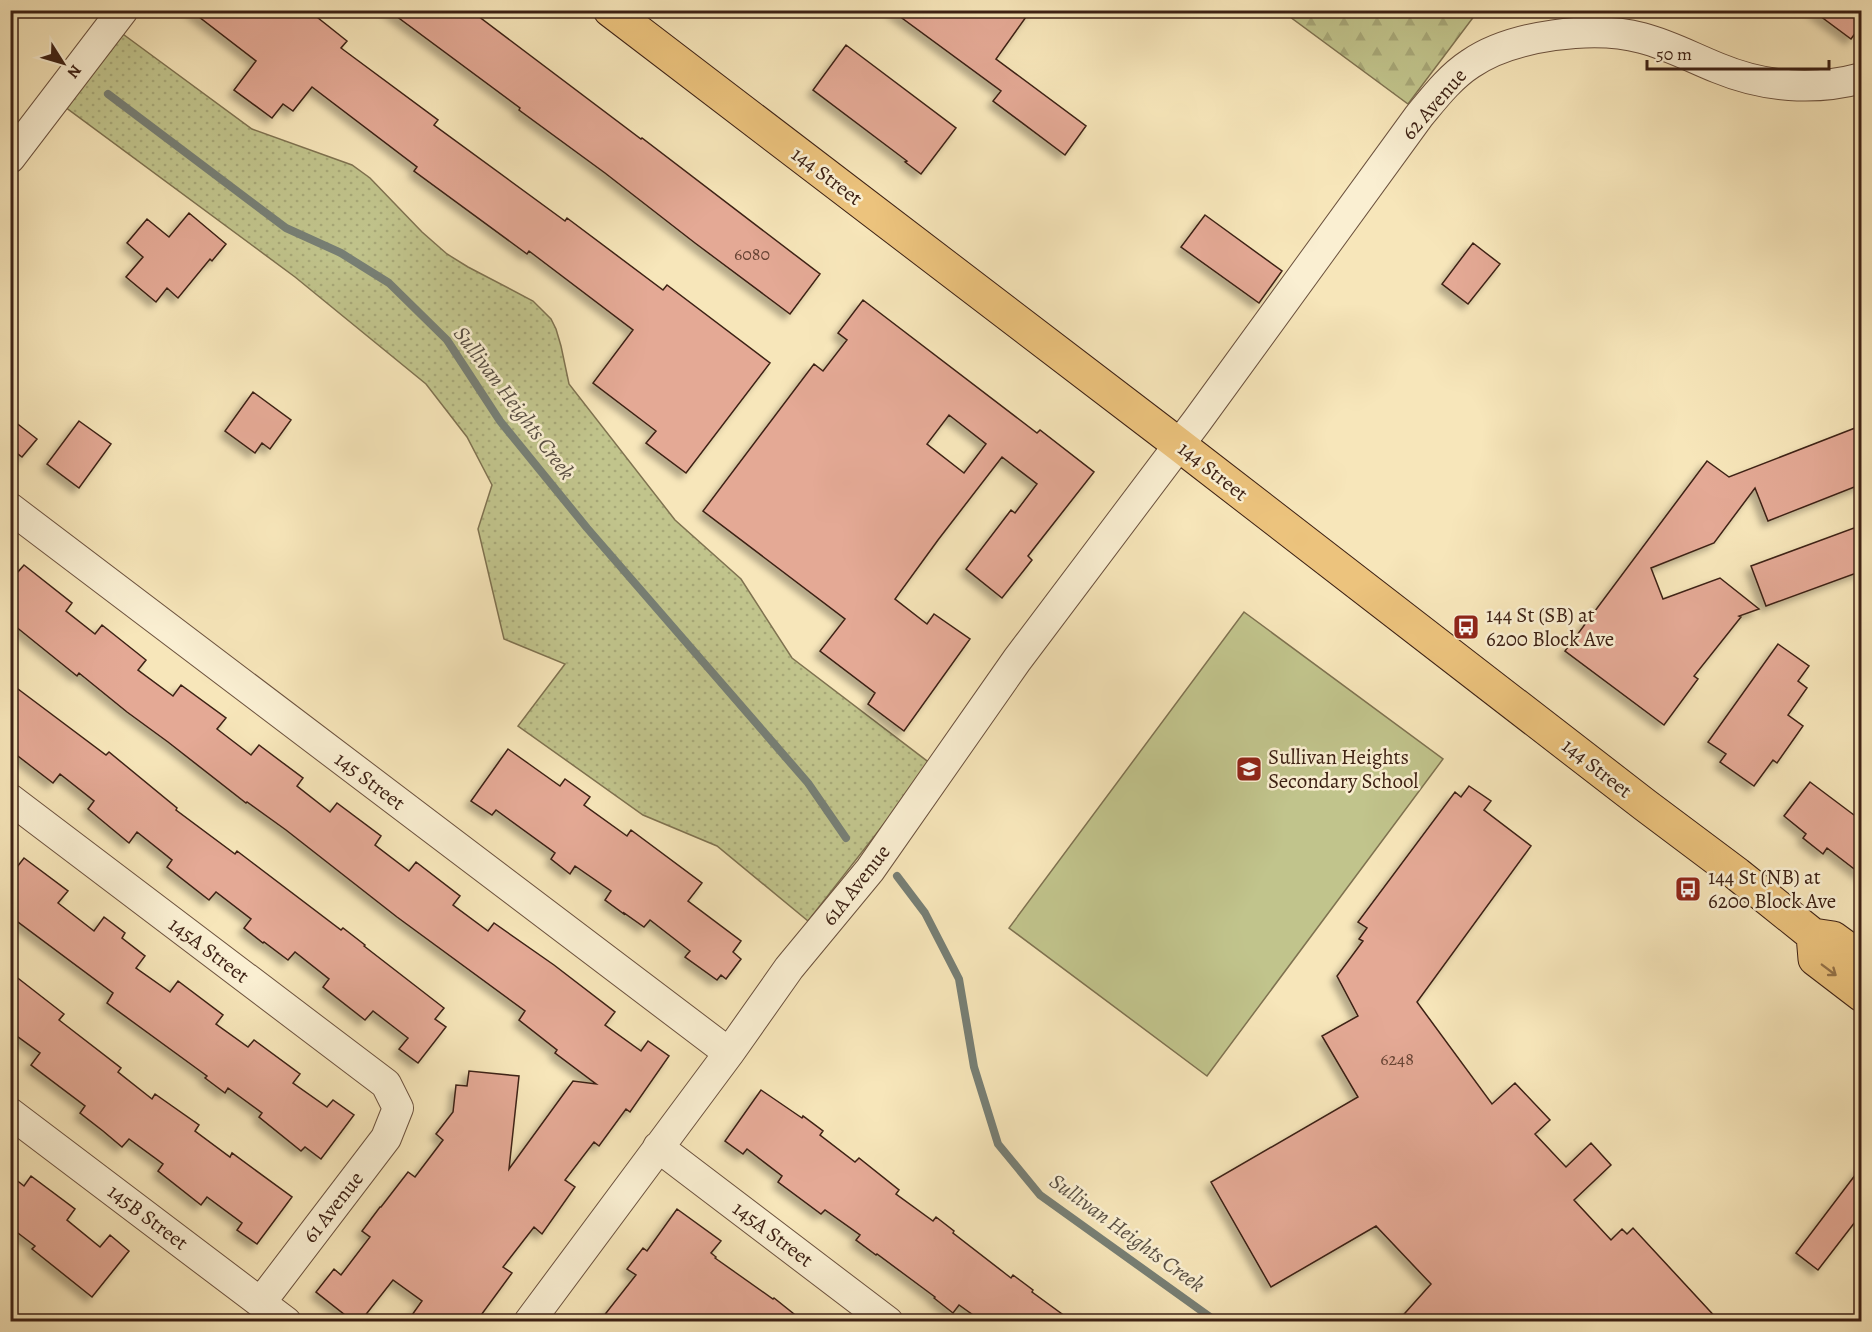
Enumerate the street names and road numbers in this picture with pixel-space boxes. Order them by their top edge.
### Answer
street label: 62 Avenue [1395,62,1473,146]
street label: 144 Street [786,140,868,212]
street label: 144 Street [1172,435,1254,507]
street label: 144 Street [1556,732,1638,804]
street label: 145 Street [329,745,411,817]
street label: 61A Avenue [815,839,897,931]
street label: 145A Street [163,911,255,989]
street label: 61 Avenue [296,1165,370,1249]
street label: 145B Street [102,1178,194,1257]
street label: 145A Street [727,1195,819,1273]

